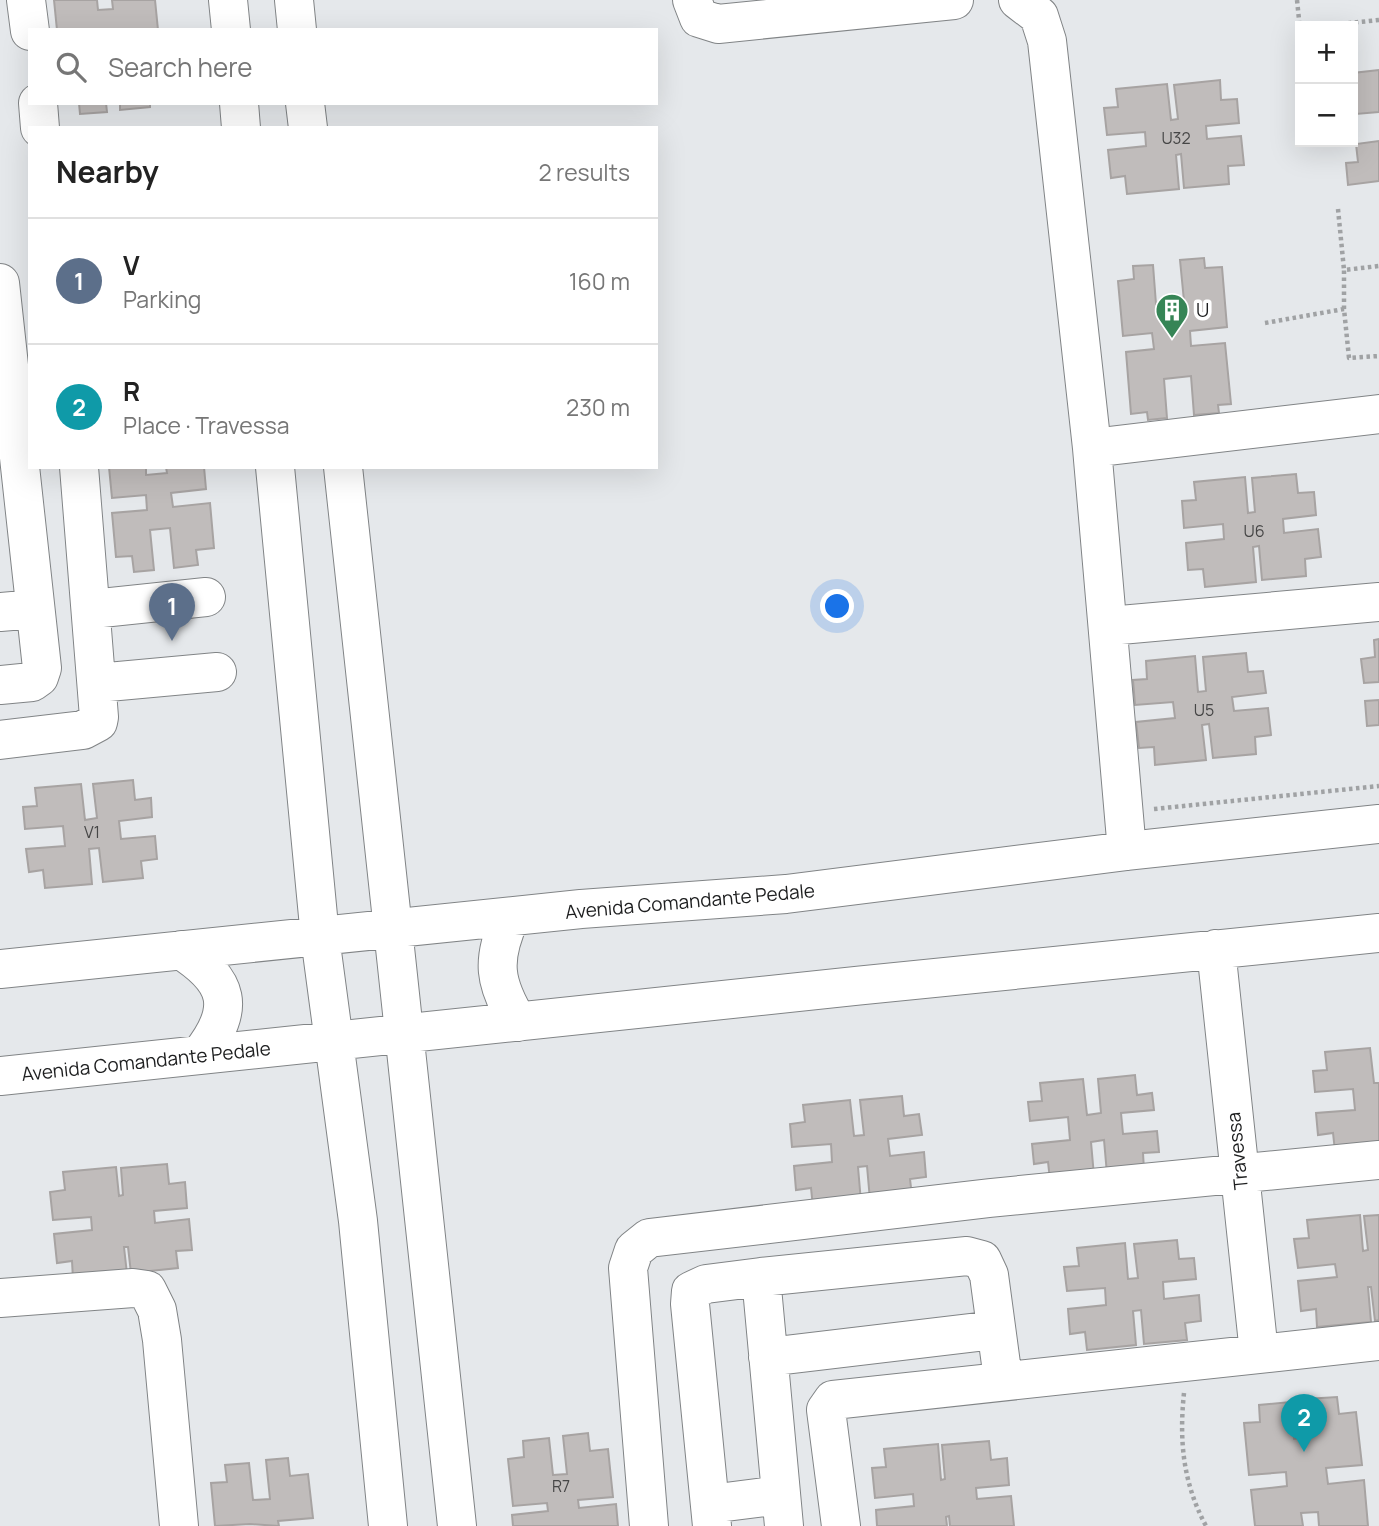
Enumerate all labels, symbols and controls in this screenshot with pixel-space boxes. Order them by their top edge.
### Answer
map controls [1295,21,1358,147]
button: + [1295,21,1358,84]
search box [28,28,658,105]
icon: search [52,48,90,86]
text: Search here [108,49,253,85]
button: − [1295,84,1358,147]
house number: U32 [1161,127,1191,149]
text: Nearby [56,151,159,192]
text: 2 results [538,156,630,188]
text: V [123,247,140,283]
text: 1 [74,265,84,297]
text: 160 m [569,265,630,297]
text: Parking [123,283,201,315]
building icon: U [1153,291,1191,340]
place label: U [1196,297,1209,323]
text: R [123,373,140,409]
text: 2 [72,391,86,423]
text: 230 m [566,391,630,423]
text: Place · Travessa [123,409,290,441]
house number: U6 [1243,520,1265,542]
pin: 1 [149,583,195,641]
your location [820,589,854,623]
house number: U5 [1194,699,1214,721]
house number: V1 [84,821,100,843]
street label: Avenida Comandante Pedale [564,877,816,925]
street label: Avenida Comandante Pedale [20,1035,272,1087]
street label: Travessa [1220,1111,1254,1191]
pin: 2 [1281,1394,1327,1452]
house number: R7 [552,1475,570,1497]

